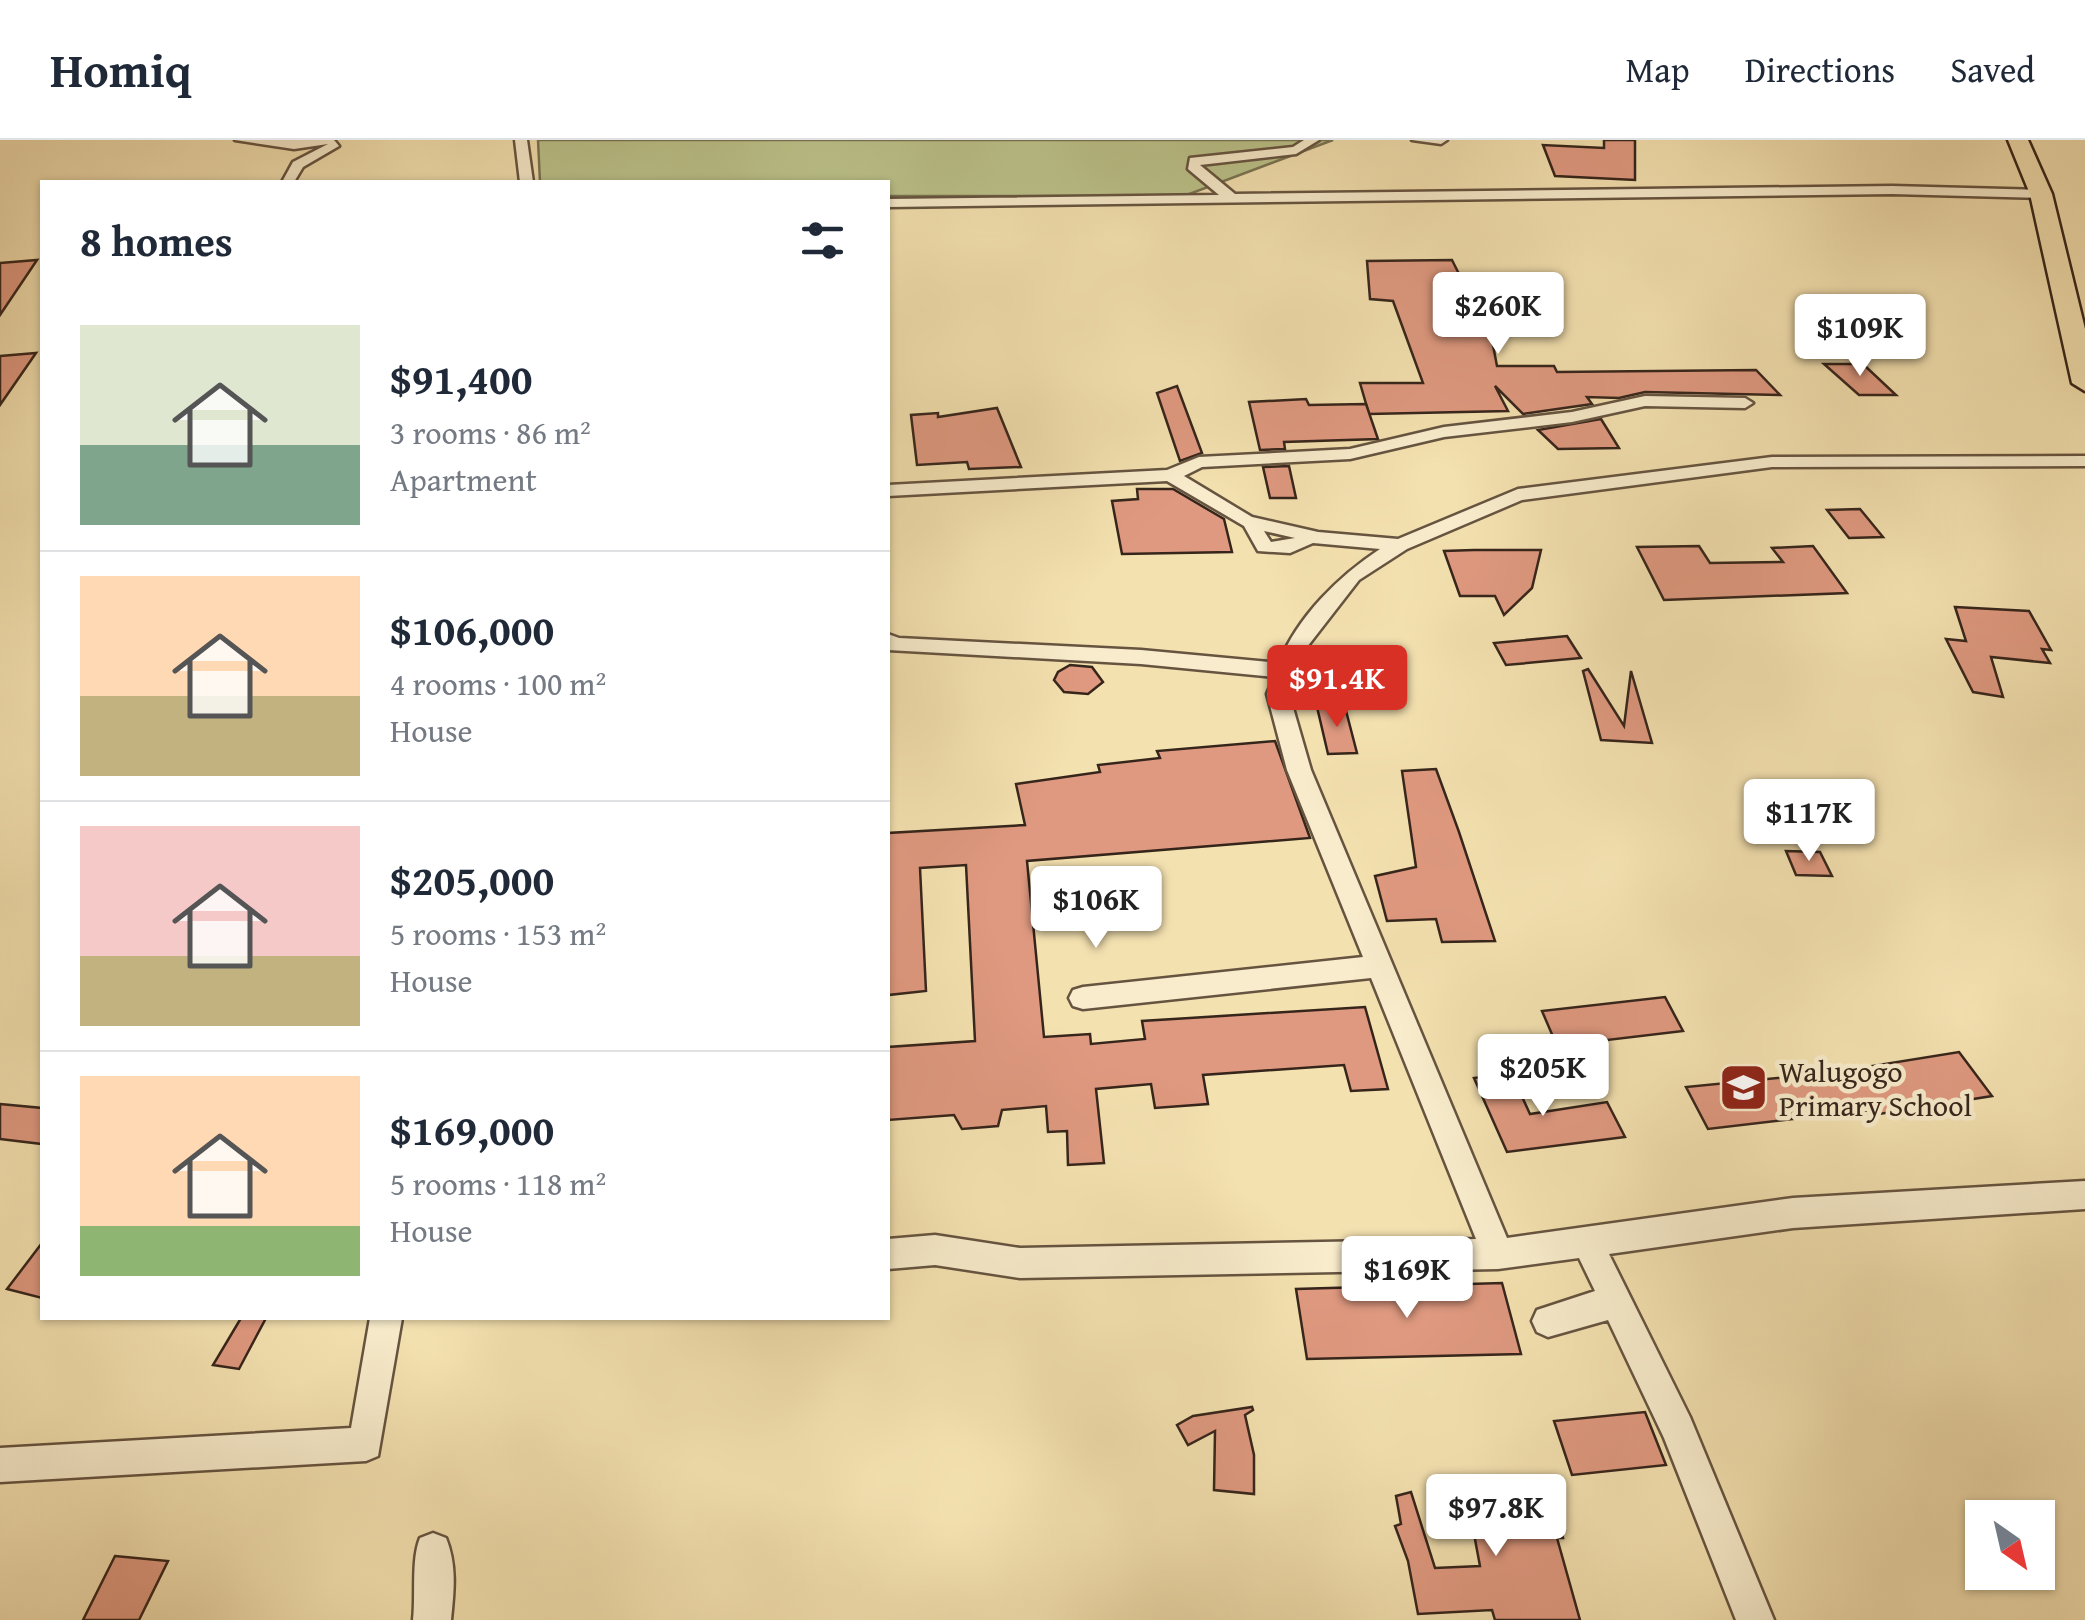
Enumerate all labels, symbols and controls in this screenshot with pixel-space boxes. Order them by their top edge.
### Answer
text: Homiq [50,34,192,105]
text: Map [1626,44,1690,95]
text: Directions [1745,44,1895,95]
text: Saved [1950,44,2035,95]
text: 8 homes [80,210,233,271]
icon: filters [795,213,850,268]
pin: $260K [1428,272,1568,357]
text: $260K [1455,281,1541,328]
pin: $109K [1790,294,1930,379]
text: $109K [1817,303,1903,350]
text: $91,400 [390,348,532,409]
icon: home [160,365,280,485]
text: 3 rooms · 86 m² [390,409,591,456]
text: Apartment [390,456,537,503]
text: $106,000 [390,599,554,660]
icon: home [160,616,280,736]
pin: $91.4K [1256,645,1418,730]
text: $91.4K [1289,654,1385,701]
text: 4 rooms · 100 m² [390,660,606,707]
text: House [390,707,473,754]
pin: $117K [1739,779,1879,864]
text: $117K [1766,788,1852,835]
text: $205,000 [390,849,554,910]
icon: home [160,866,280,986]
pin: $106K [1026,866,1166,951]
text: $106K [1053,875,1139,922]
text: 5 rooms · 153 m² [390,910,606,957]
text: House [390,957,473,1004]
pin: $205K [1473,1034,1613,1119]
text: $205K [1500,1043,1586,1090]
place label: Walugogo Primary School [1779,1049,1972,1127]
school or university icon: Walugogo Primary School [1718,1062,1770,1114]
text: $169,000 [390,1099,554,1160]
icon: home [160,1116,280,1236]
text: 5 rooms · 118 m² [390,1160,606,1207]
text: House [390,1207,473,1254]
pin: $169K [1337,1236,1477,1321]
text: $169K [1364,1245,1450,1292]
pin: $97.8K [1415,1474,1577,1559]
text: $97.8K [1448,1483,1544,1530]
north arrow [1965,1500,2055,1590]
map controls [1965,1500,2055,1590]

